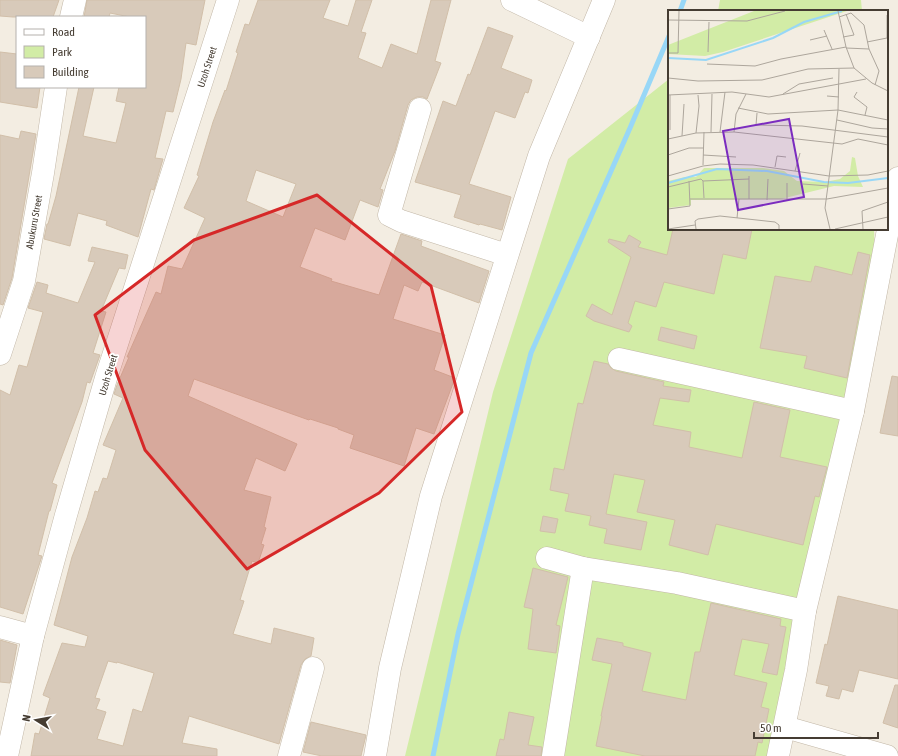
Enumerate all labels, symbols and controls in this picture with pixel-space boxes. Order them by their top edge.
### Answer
inset map [668,10,888,230]
legend [16,16,146,88]
text: Road [52,25,75,39]
text: Park [52,45,73,59]
street label: Uzoh Street [195,45,219,89]
text: Building [52,65,90,79]
street label: Abukuru Street [24,194,44,250]
street label: Uzoh Street [97,353,119,397]
north arrow [16,700,56,740]
text: N [20,714,33,722]
scale bar [754,714,878,740]
text: 50 m [760,721,782,735]

